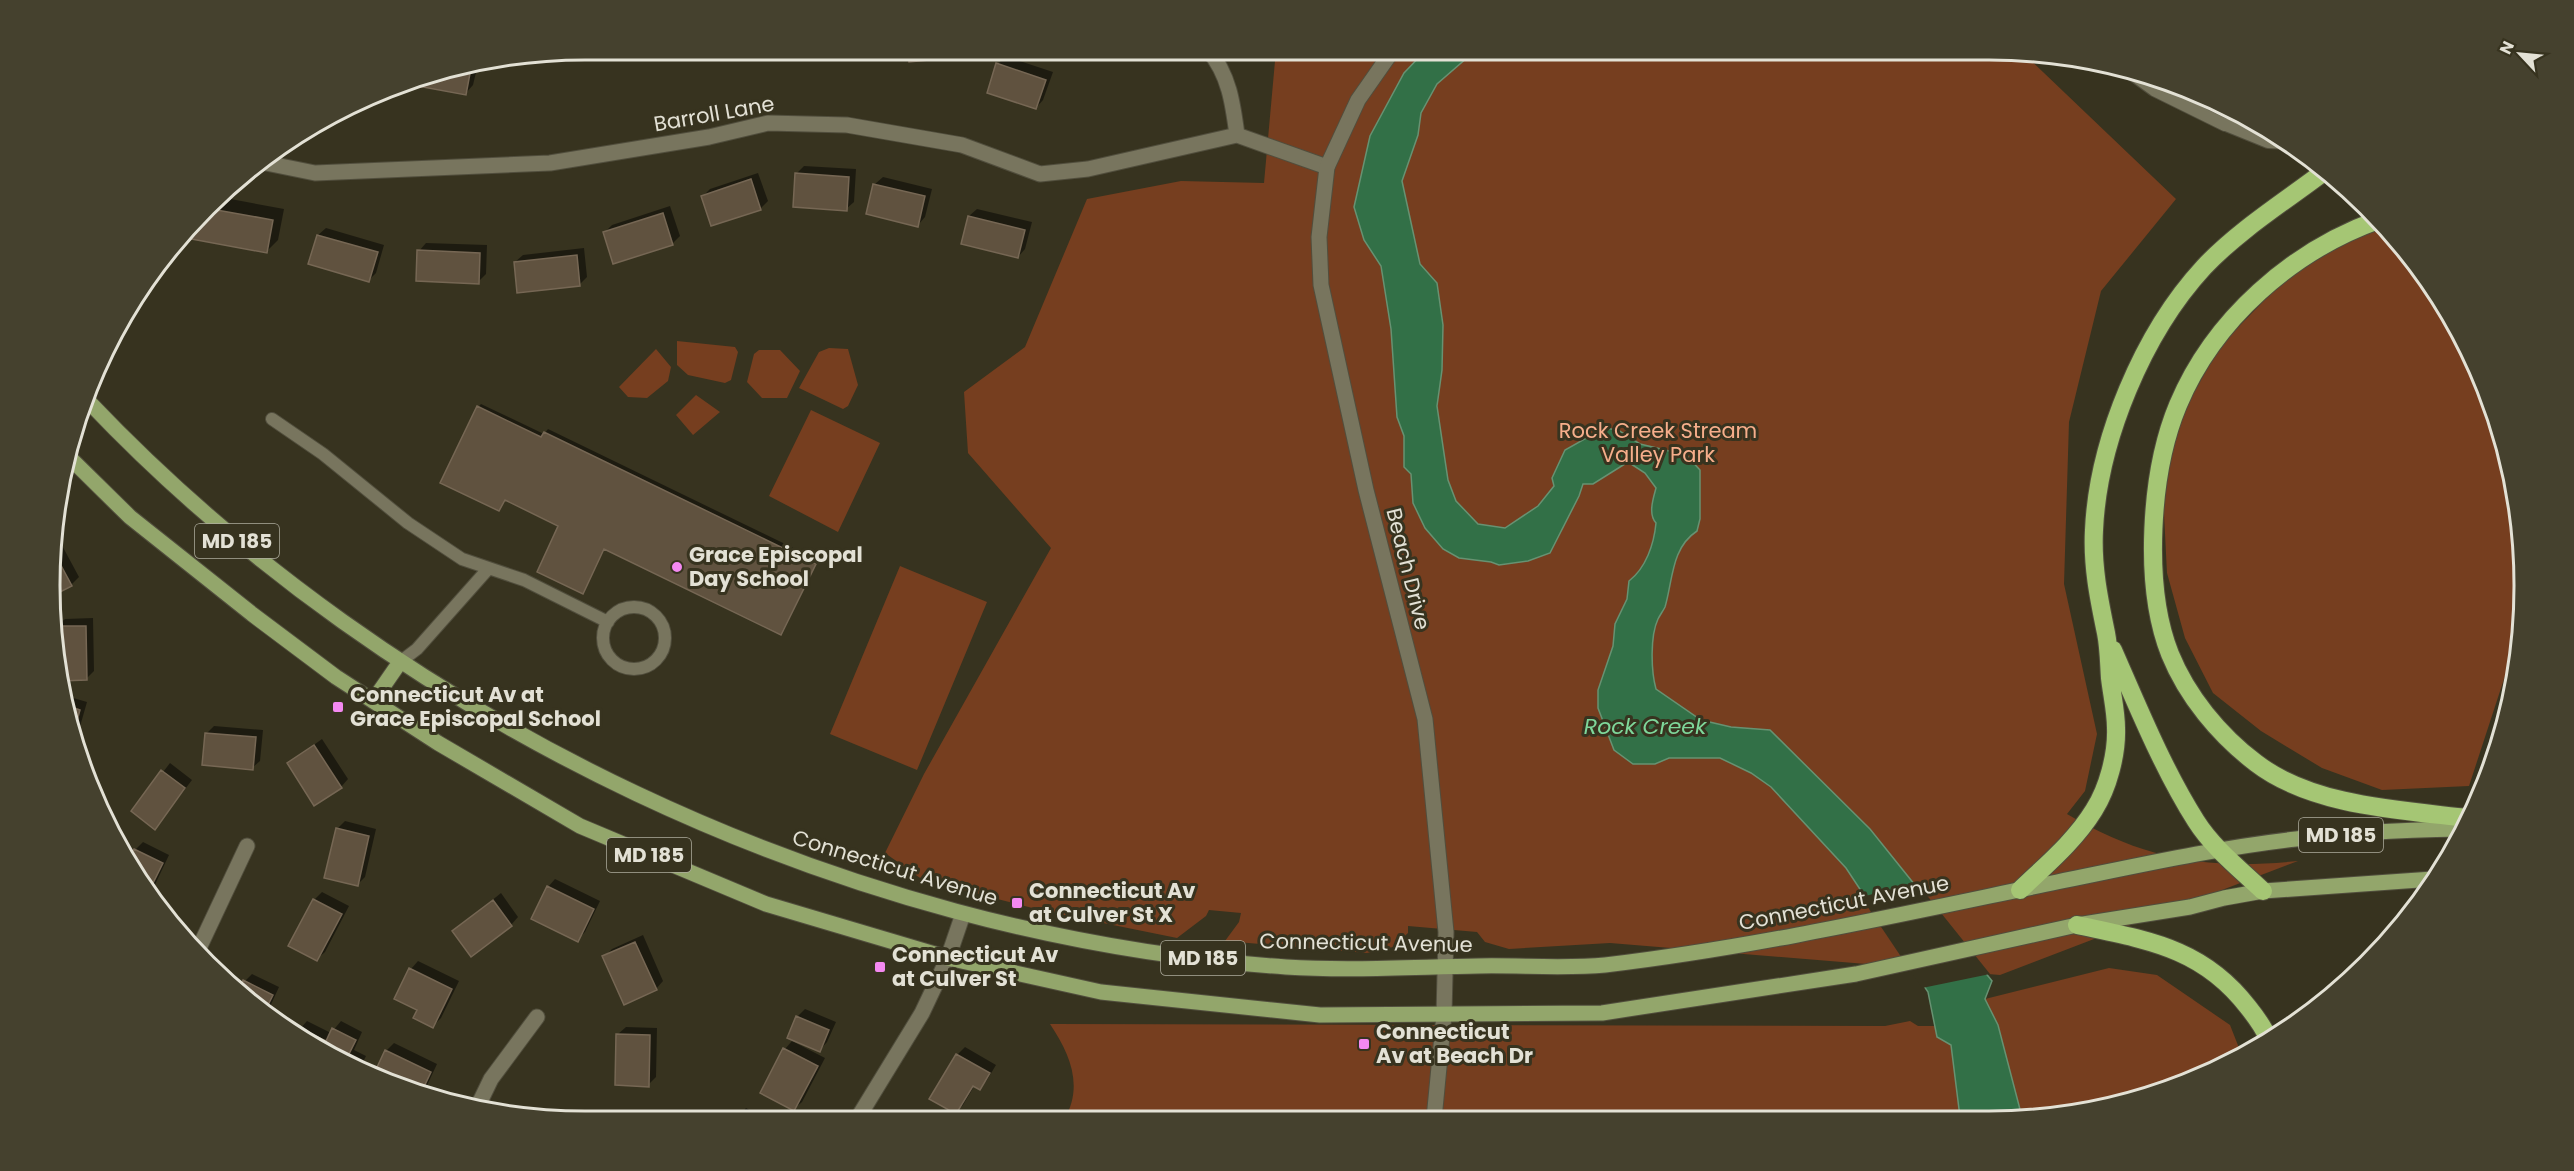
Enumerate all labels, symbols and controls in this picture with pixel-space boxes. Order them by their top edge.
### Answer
north arrow [2490,24,2550,84]
text: N [2494,37,2520,58]
street label: Barroll Lane [651,89,776,138]
park label: Rock Creek Stream Valley Park [1559,416,1757,469]
street label: Beach Drive [1379,505,1438,633]
road number: MD 185 [195,524,279,558]
place label: Grace Episcopal Day School [689,540,863,593]
marker: Grace Episcopal Day School [670,560,684,574]
place label: Connecticut Av at Grace Episcopal School [350,680,601,733]
marker: Connecticut Av at Grace Episcopal School [331,700,345,714]
water label: Rock Creek [1584,711,1708,742]
road number: MD 185 [2299,818,2383,852]
street label: Connecticut Avenue [789,822,1001,913]
road number: MD 185 [607,838,691,872]
street label: Connecticut Avenue [1736,868,1951,937]
place label: Connecticut Av at Culver St X [1029,876,1196,929]
marker: Connecticut Av at Culver St X [1010,896,1024,910]
street label: Connecticut Avenue [1259,926,1473,959]
place label: Connecticut Av at Culver St [892,940,1059,993]
road number: MD 185 [1161,941,1245,975]
marker: Connecticut Av at Culver St [873,960,887,974]
place label: Connecticut Av at Beach Dr [1376,1017,1533,1070]
marker: Connecticut Av at Beach Dr [1357,1037,1371,1051]

